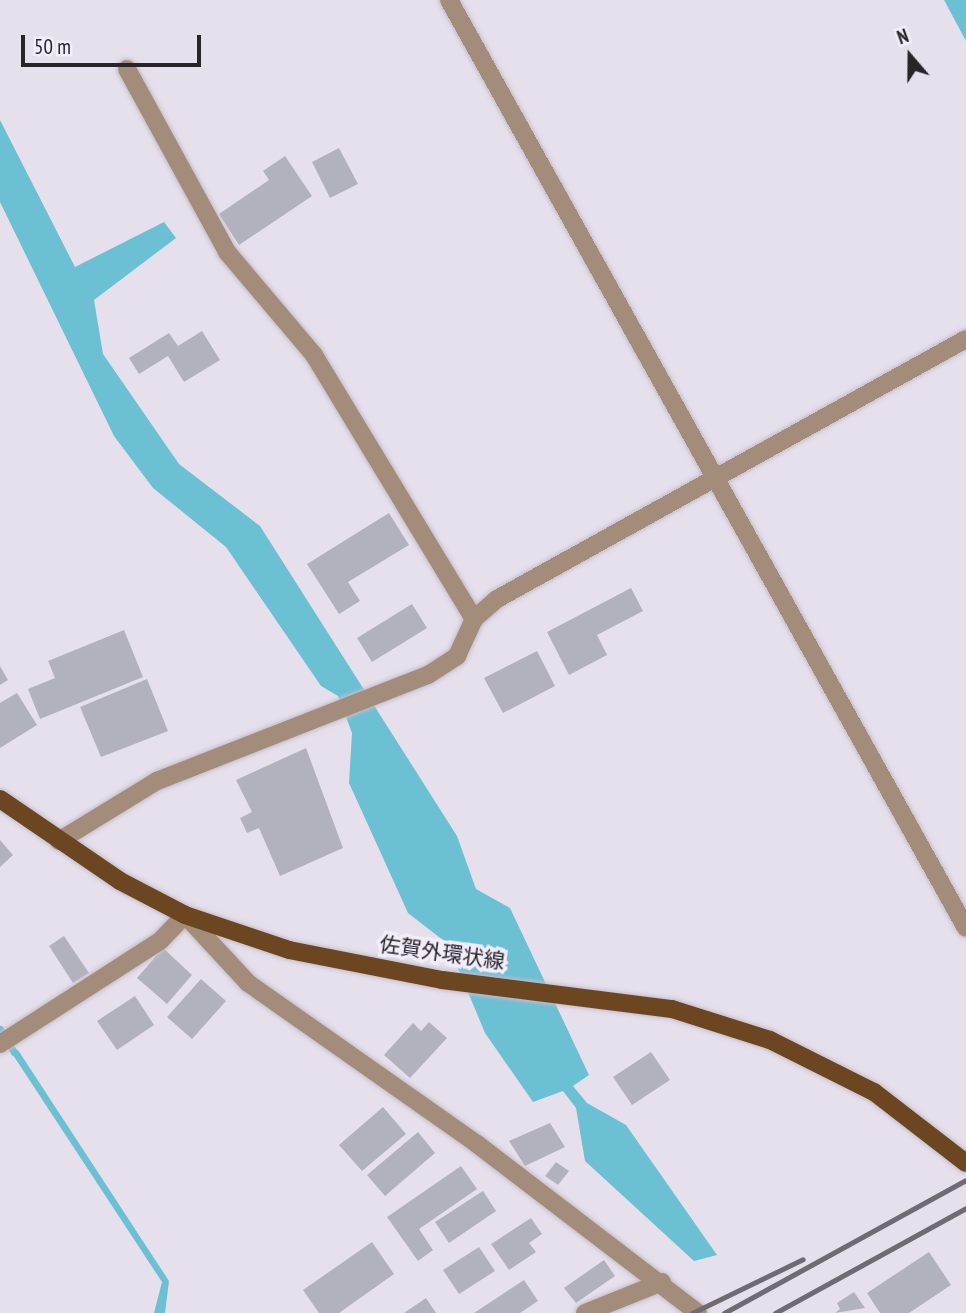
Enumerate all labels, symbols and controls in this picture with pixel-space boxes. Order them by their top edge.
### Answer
scale bar [24,21,205,65]
north arrow [875,21,945,91]
text: N [894,23,912,49]
text: 50 m [34,33,71,60]
street label: 佐賀外環状線 [378,932,506,974]

